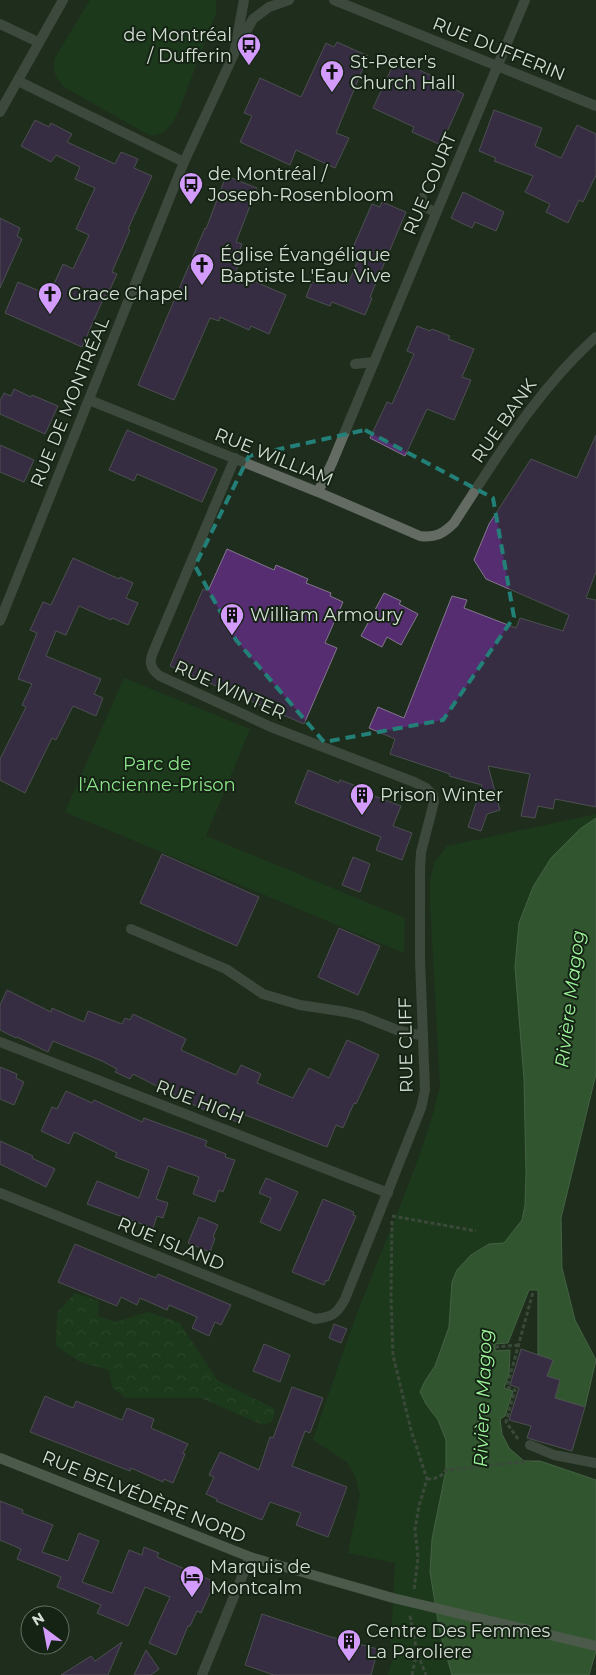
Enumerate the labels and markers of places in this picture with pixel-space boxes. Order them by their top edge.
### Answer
place label: de Montréal / Dufferin [123,24,232,67]
bus stop icon: de Montréal / Dufferin [236,32,262,66]
place label: St-Peter's Church Hall [350,51,456,94]
church icon: St-Peter's Church Hall [319,59,345,93]
place label: de Montréal / Joseph-Rosenbloom [207,163,394,206]
bus stop icon: de Montréal / Joseph-Rosenbloom [178,171,204,205]
place label: Église Évangélique Baptiste L'Eau Vive [220,244,391,287]
church icon: Église Évangélique Baptiste L'Eau Vive [189,252,215,286]
church icon: Grace Chapel [37,281,63,315]
place label: Grace Chapel [68,283,188,305]
building icon: William Armoury [219,602,245,636]
place label: William Armoury [250,604,403,626]
building icon: Prison Winter [349,782,375,816]
place label: Prison Winter [380,784,503,806]
place label: Marquis de Montcalm [210,1556,311,1599]
hotel icon: Marquis de Montcalm [179,1564,205,1598]
place label: Centre Des Femmes La Paroliere [366,1620,551,1663]
building icon: Centre Des Femmes La Paroliere [336,1628,362,1662]

